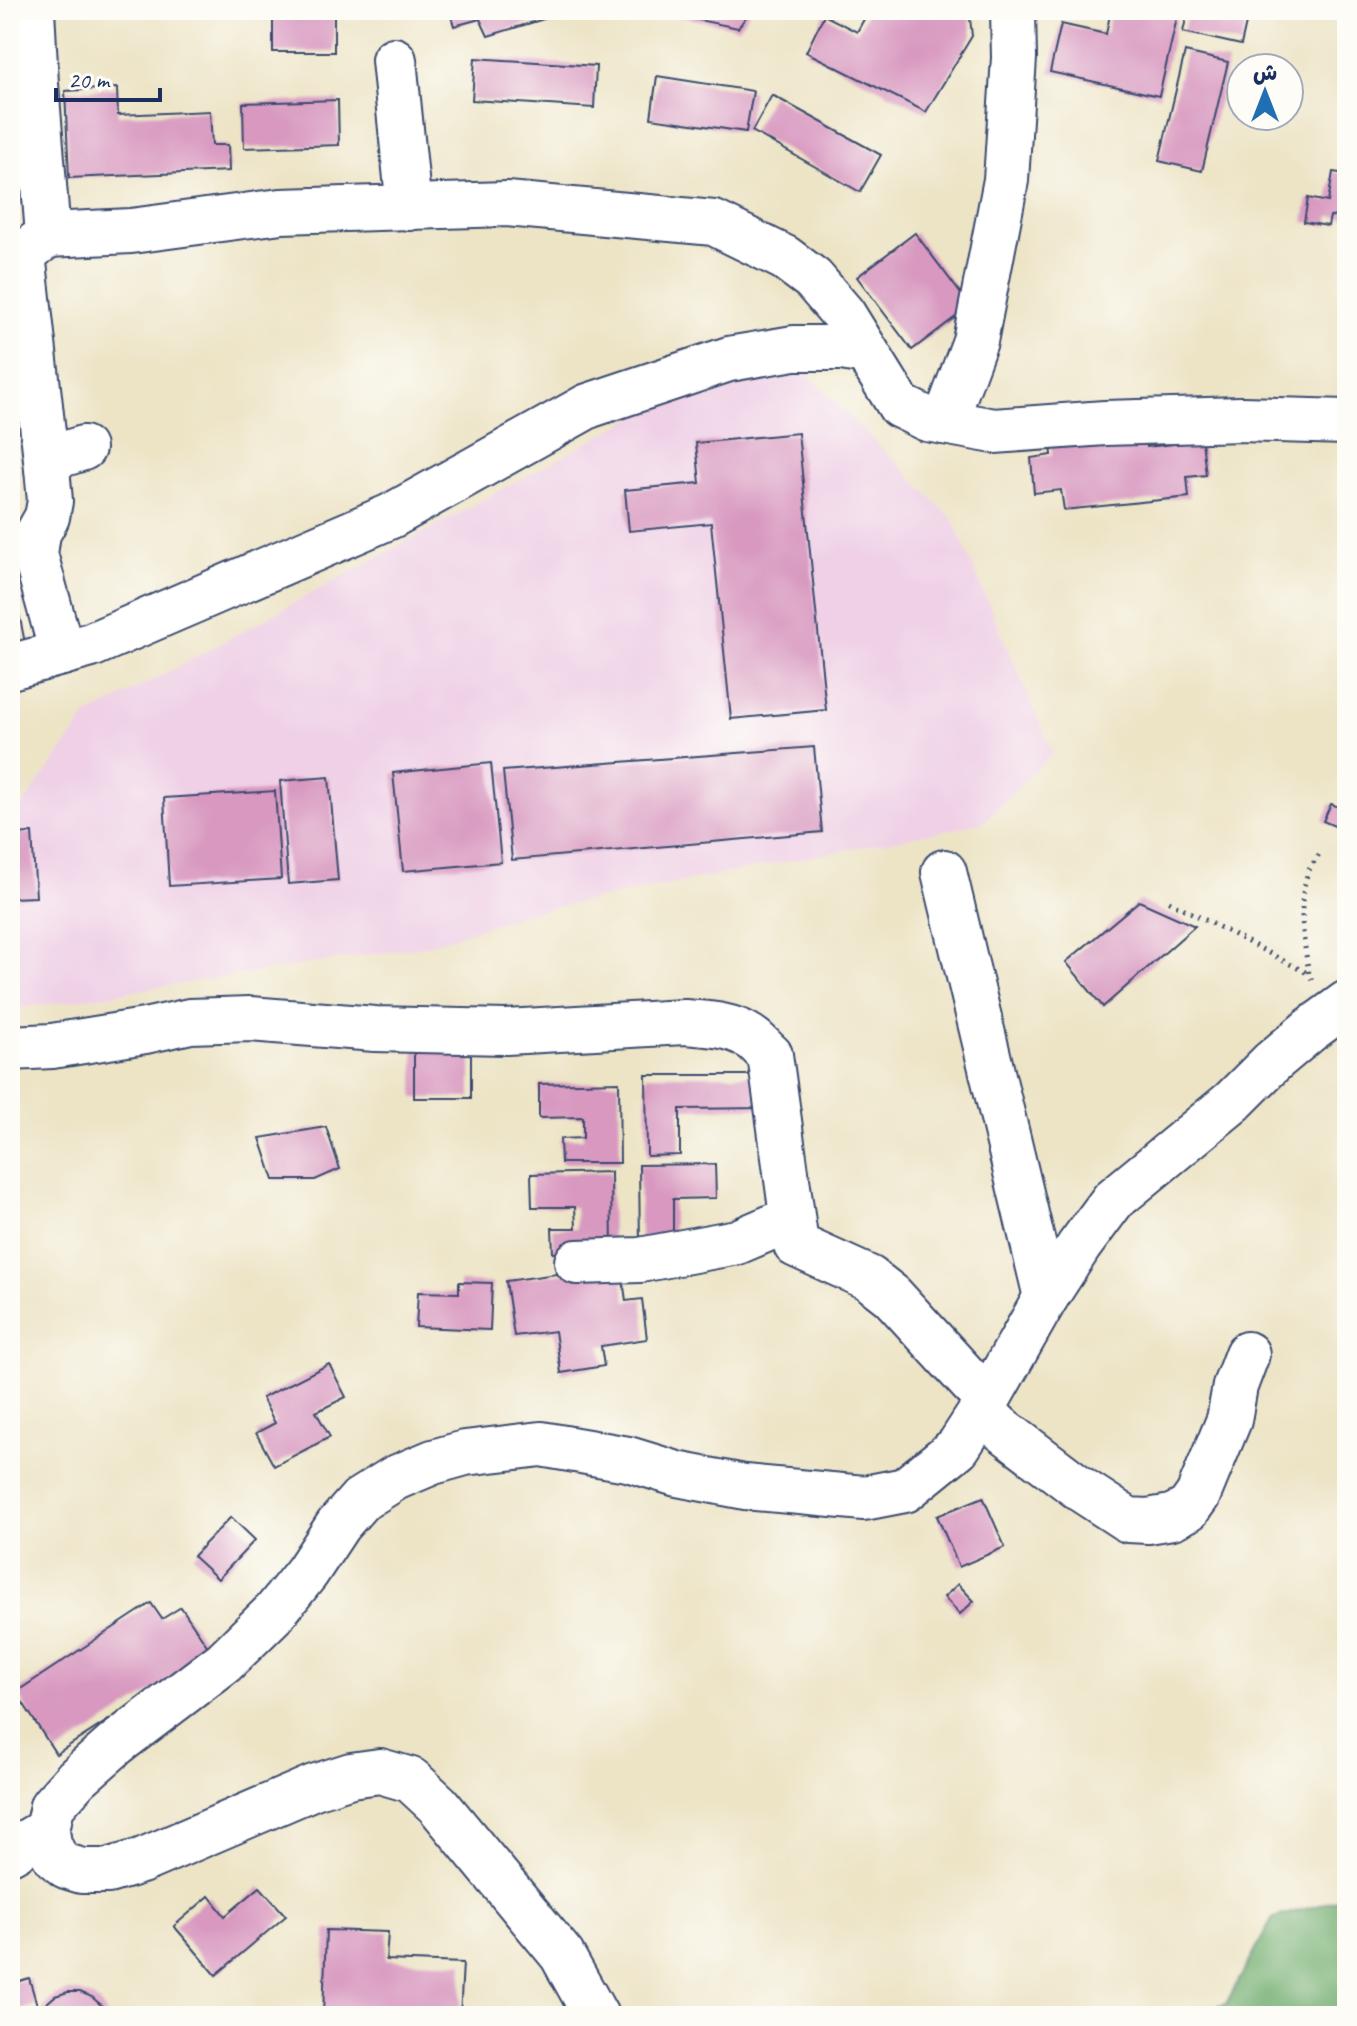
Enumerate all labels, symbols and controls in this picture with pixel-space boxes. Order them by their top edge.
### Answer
scale bar [56,52,160,102]
north arrow [1225,52,1305,132]
text: ش [1253,59,1277,87]
text: 20 m [68,65,111,95]

